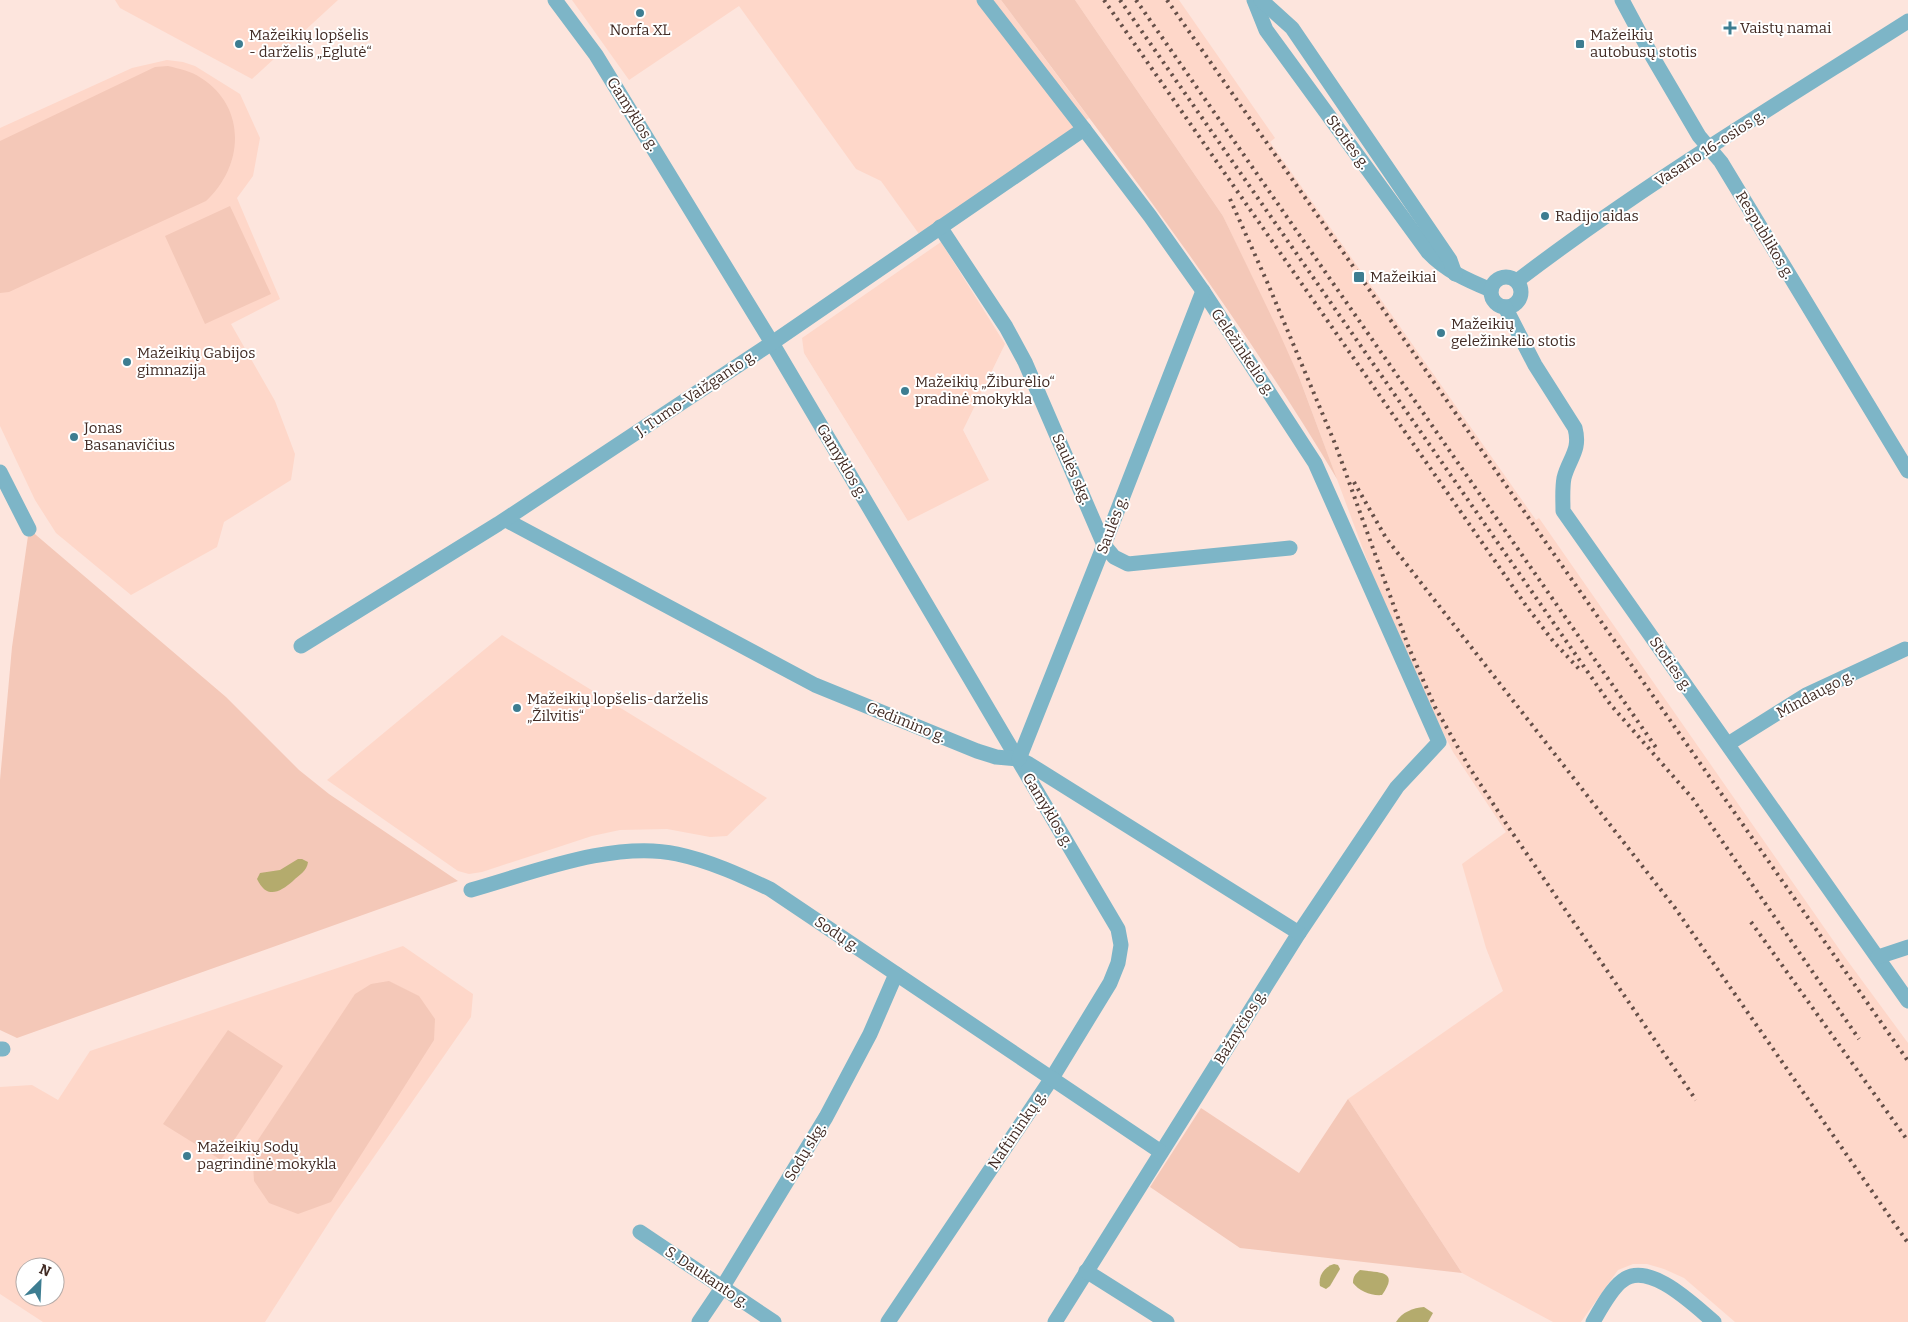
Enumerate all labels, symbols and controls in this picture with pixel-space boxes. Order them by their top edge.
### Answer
marker: Norfa XL [634,7,646,19]
place label: Vaistų namai [1740,19,1832,37]
place label: Norfa XL [609,21,671,39]
marker: Vaistų namai [1724,22,1736,34]
place label: Mažeikių lopšelis - darželis „Eglutė“ [249,26,372,61]
place label: Mažeikių autobusų stotis [1590,26,1697,61]
marker: Mažeikių lopšelis - darželis „Eglutė“ [233,38,245,50]
marker: Mažeikių autobusų stotis [1574,38,1586,50]
street label: Gamyklos g. [603,74,663,154]
street label: Vasario 16-osios g. [1652,106,1768,190]
street label: Stoties g. [1322,111,1374,173]
street label: Respublikos g. [1732,188,1798,282]
place label: Radijo aidas [1555,207,1639,225]
marker: Radijo aidas [1539,210,1551,222]
place label: Mažeikiai [1370,268,1437,286]
marker: Mažeikiai [1352,270,1366,284]
street label: Geležinkelio g. [1207,305,1279,399]
place label: Mažeikių geležinkelio stotis [1451,315,1576,350]
marker: Mažeikių geležinkelio stotis [1435,327,1447,339]
place label: Mažeikių Gabijos gimnazija [137,344,255,379]
street label: J. Tumo-Vaižganto g. [632,346,760,440]
marker: Mažeikių Gabijos gimnazija [121,356,133,368]
place label: Mažeikių „Žiburėlio“ pradinė mokykla [915,373,1055,408]
marker: Mažeikių „Žiburėlio“ pradinė mokykla [899,385,911,397]
place label: Jonas Basanavičius [83,419,175,454]
street label: Gamyklos g. [813,421,871,501]
marker: Jonas Basanavičius [68,431,80,443]
street label: Saulės skg. [1048,431,1096,507]
street label: Saulės g. [1093,494,1131,556]
street label: Stoties g. [1646,633,1696,695]
street label: Mindaugo g. [1773,666,1857,722]
place label: Mažeikių lopšelis-darželis „Žilvitis“ [527,690,708,725]
street label: Gedimino g. [864,698,948,746]
marker: Mažeikių lopšelis-darželis „Žilvitis“ [511,702,523,714]
street label: Gamyklos g. [1019,770,1077,850]
street label: Sodų g. [811,913,863,955]
street label: Bažnyčios g. [1210,987,1270,1067]
street label: Naftininkų g. [984,1087,1050,1173]
street label: Sodų skg. [780,1119,830,1185]
place label: Mažeikių Sodų pagrindinė mokykla [197,1138,337,1173]
marker: Mažeikių Sodų pagrindinė mokykla [181,1150,193,1162]
street label: S. Daukanto g. [662,1242,752,1312]
north arrow [15,1257,65,1307]
text: N [37,1261,54,1281]

